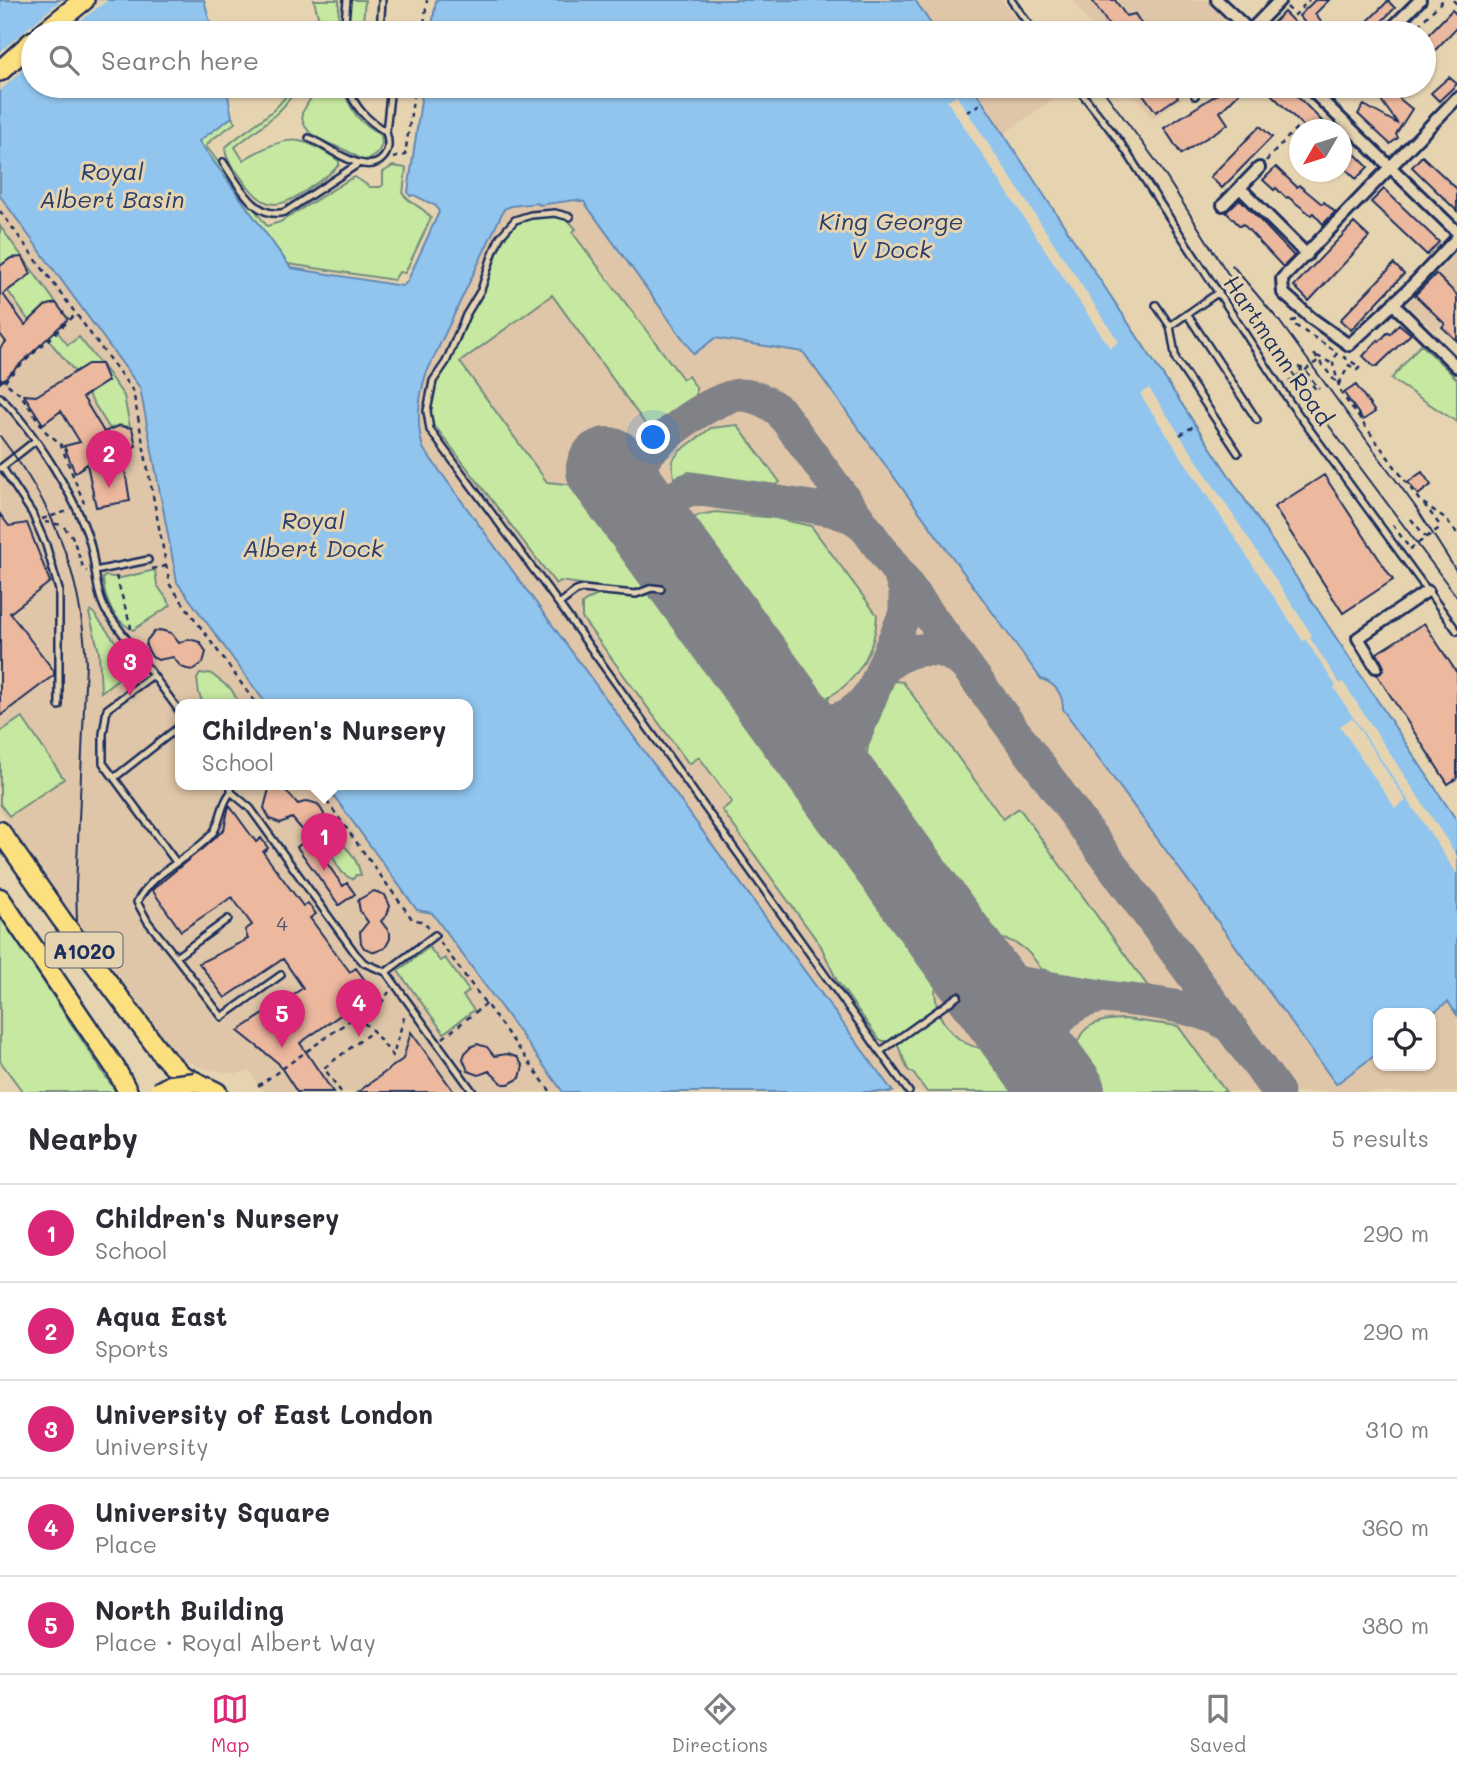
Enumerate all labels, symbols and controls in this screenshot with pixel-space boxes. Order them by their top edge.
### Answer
search box [21,21,1436,98]
icon: search [45,41,83,79]
text: Search here [101,43,259,77]
north arrow [1289,119,1352,182]
water label: Royal Albert Basin [39,155,185,214]
water label: King George V Dock [819,205,963,264]
street label: Hartmann Road [1218,269,1340,431]
your location [636,420,670,454]
pin: 2 [86,430,132,488]
water label: Royal Albert Dock [243,504,385,563]
pin: 3 [107,638,153,696]
popup [175,699,473,790]
text: Children's Nursery [202,713,446,747]
text: School [202,747,274,777]
pin: 1 [301,813,347,871]
house number: 4 [276,911,288,936]
road number: A1020 [46,932,122,968]
pin: 4 [336,979,382,1037]
pin: 5 [259,990,305,1048]
map controls [1373,1008,1436,1071]
button: locate [1373,1008,1436,1071]
text: Nearby [28,1118,138,1158]
text: 5 results [1332,1123,1429,1153]
text: Children's Nursery [95,1201,339,1235]
text: 1 [46,1218,56,1248]
text: 290 m [1363,1218,1429,1248]
text: School [95,1235,168,1265]
text: Aqua East [95,1299,227,1333]
text: 2 [45,1316,57,1346]
text: 290 m [1363,1316,1429,1346]
text: Sports [95,1333,169,1363]
text: University of East London [95,1397,433,1431]
text: 3 [44,1414,58,1444]
text: 310 m [1365,1414,1429,1444]
text: University [95,1431,208,1461]
text: University Square [95,1495,330,1529]
text: 4 [44,1512,58,1542]
text: 360 m [1362,1512,1429,1542]
text: Place [95,1529,157,1559]
text: North Building [95,1593,284,1627]
text: 5 [44,1610,58,1640]
text: 380 m [1362,1610,1429,1640]
text: Place · Royal Albert Way [95,1627,376,1657]
tab: Map [211,1690,250,1757]
tab: Directions [671,1690,768,1757]
tab: Saved [1190,1690,1246,1757]

